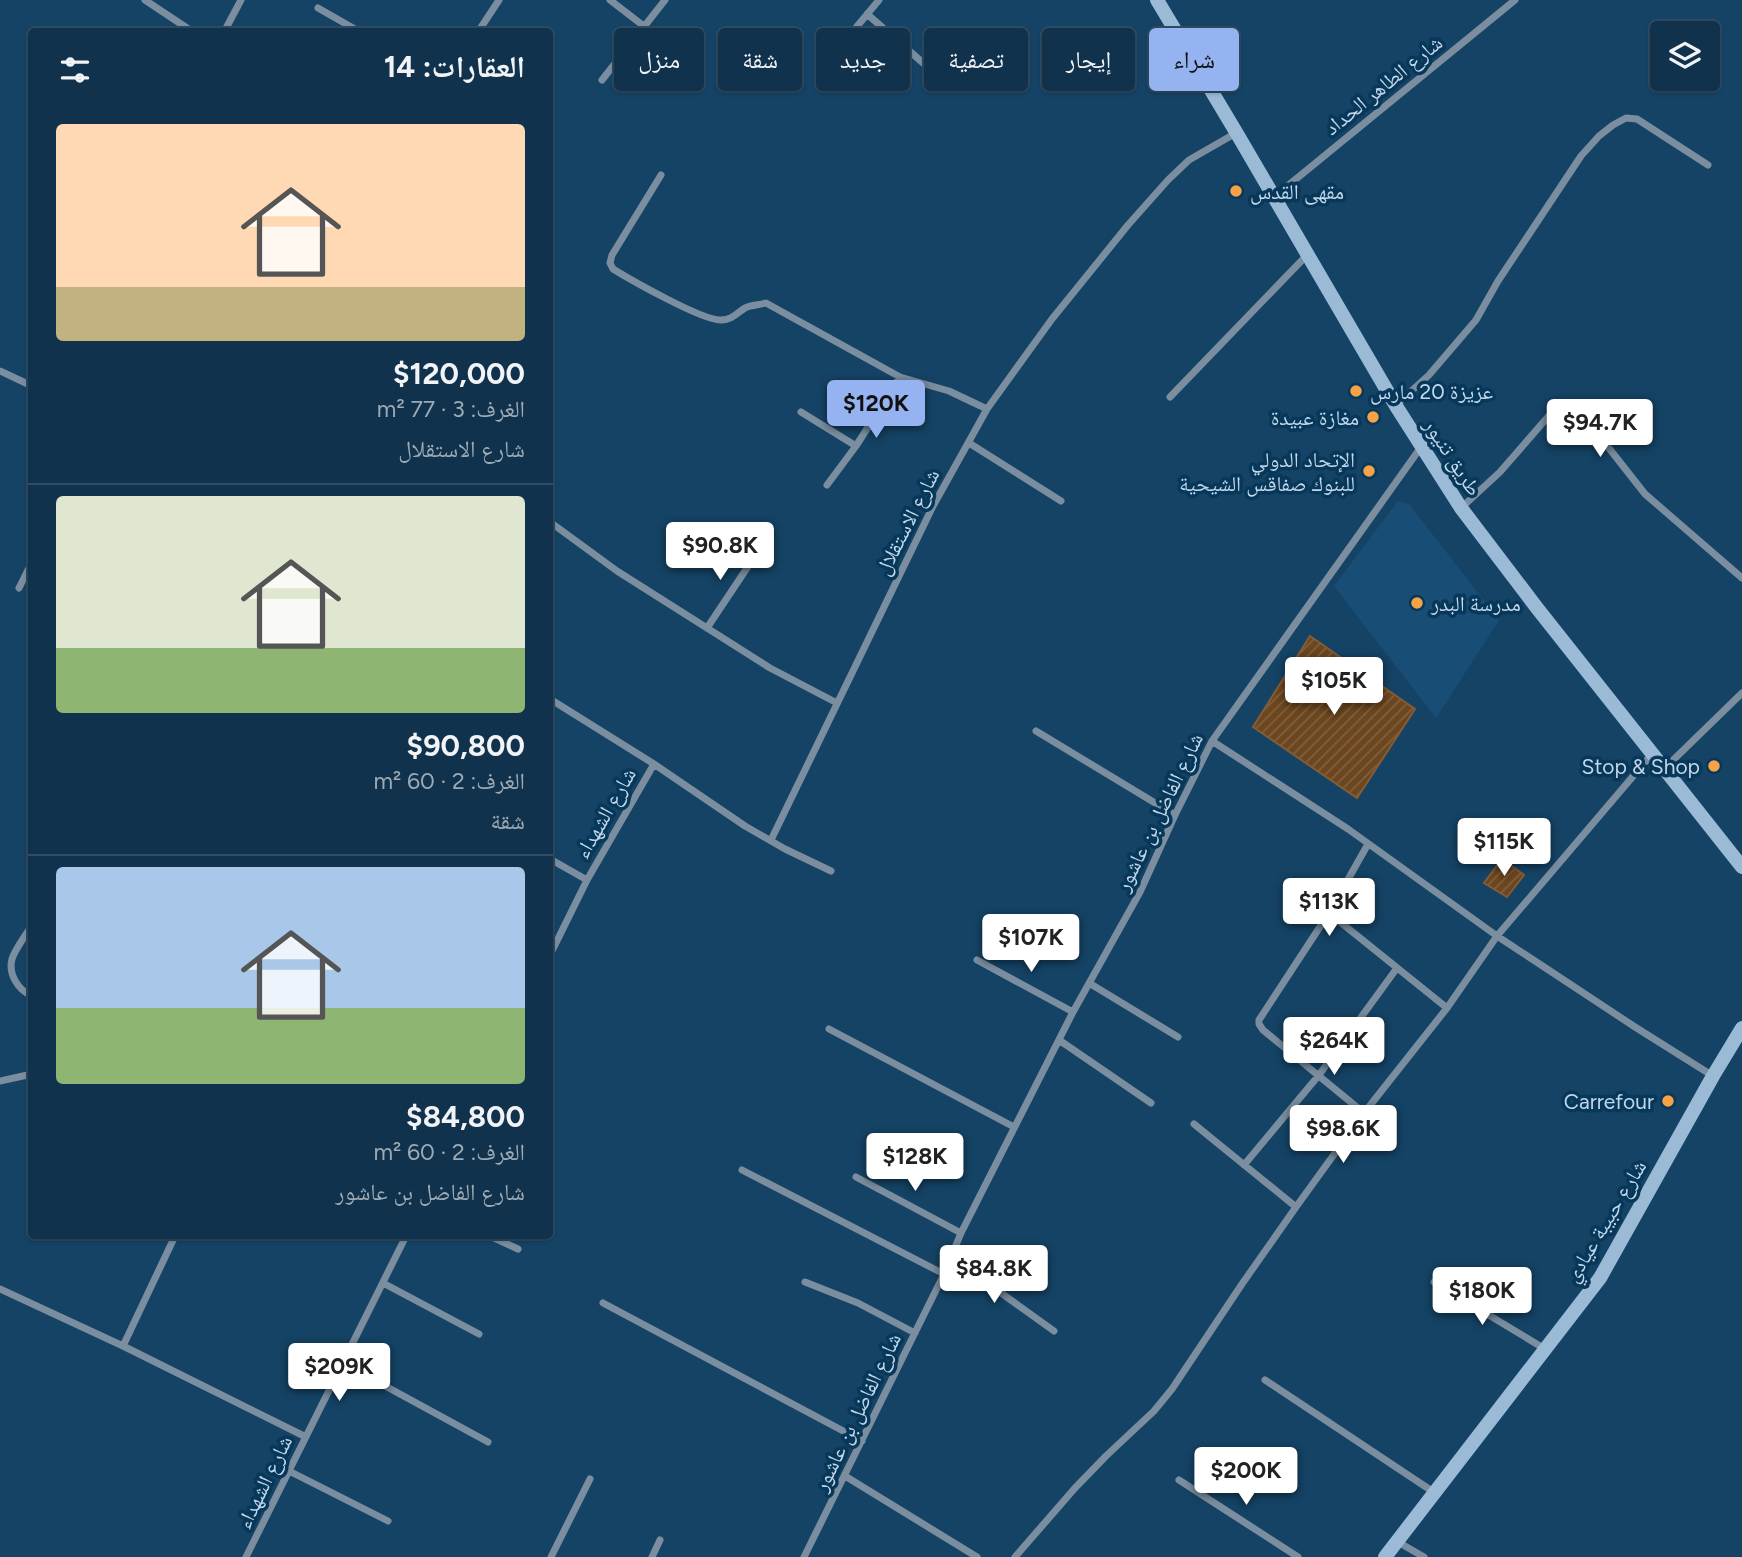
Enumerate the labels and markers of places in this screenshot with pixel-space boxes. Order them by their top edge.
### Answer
place label: مقهى القدس [1250,179,1344,205]
marker: مقهى القدس [1228,183,1244,199]
place label: عزيزة 20 مارس [1370,379,1494,405]
pin: $120K [827,380,925,440]
marker: عزيزة 20 مارس [1348,383,1364,399]
pin: $94.7K [1543,400,1657,459]
place label: مغازة عبيدة [1271,405,1359,430]
marker: مغازة عبيدة [1365,409,1381,425]
place label: الإتحاد الدولي للبنوك صفاقس الشيحية [1179,447,1355,497]
marker: الإتحاد الدولي للبنوك صفاقس الشيحية [1361,463,1377,479]
pin: $90.8K [663,522,777,582]
place label: مدرسة البدر [1430,591,1521,616]
marker: مدرسة البدر [1409,595,1425,611]
pin: $105K [1285,658,1383,717]
place label: Stop & Shop [1582,754,1700,779]
marker: Stop & Shop [1706,758,1722,774]
pin: $115K [1455,818,1553,878]
pin: $113K [1280,878,1378,938]
pin: $107K [982,914,1080,974]
pin: $264K [1285,1018,1383,1077]
place label: Carrefour [1564,1089,1654,1114]
marker: Carrefour [1660,1093,1676,1109]
pin: $98.6K [1286,1106,1400,1165]
pin: $128K [866,1134,964,1193]
pin: $84.8K [937,1246,1051,1305]
pin: $180K [1433,1268,1531,1327]
pin: $209K [290,1344,388,1403]
pin: $200K [1197,1448,1295,1507]

